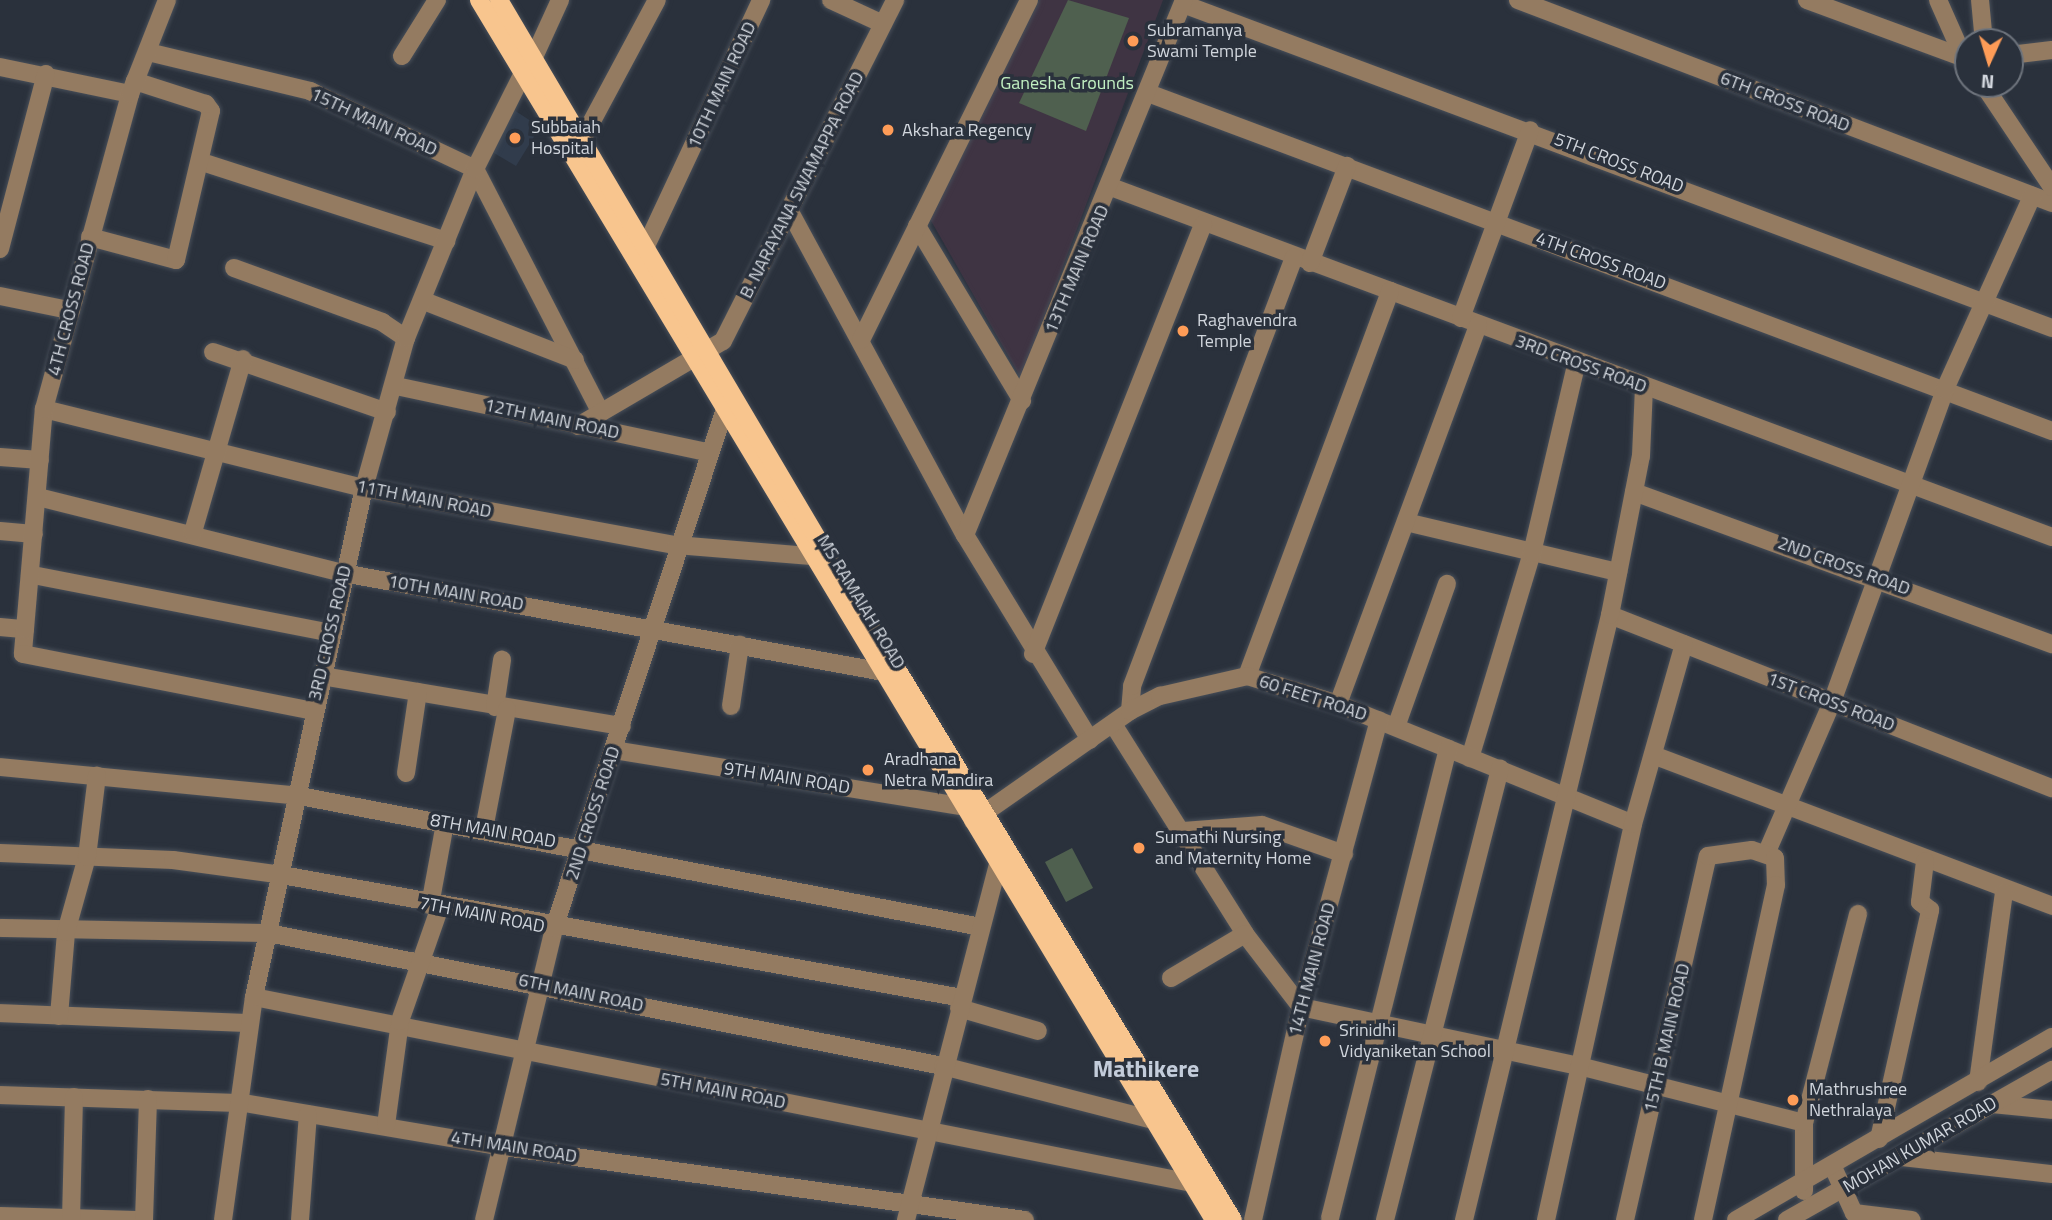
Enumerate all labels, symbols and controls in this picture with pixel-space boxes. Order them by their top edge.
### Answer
street label: 10TH MAIN ROAD [683,18,761,152]
place label: Subramanya Swami Temple [1147,20,1257,62]
north arrow [1954,28,2024,98]
marker: Subramanya Swami Temple [1125,33,1141,49]
street label: 6TH CROSS ROAD [1717,67,1853,137]
street label: B. NARAYANA SWAMAPPA ROAD [735,68,869,302]
text: N [1980,68,1995,97]
park label: Ganesha Grounds [1000,72,1134,94]
street label: 15TH MAIN ROAD [307,83,441,161]
place label: Subbaiah Hospital [531,117,601,160]
place label: Akshara Regency [902,119,1032,141]
marker: Akshara Regency [880,122,896,138]
marker: Subbaiah Hospital [505,128,525,148]
street label: 5TH CROSS ROAD [1551,128,1687,198]
street label: 13TH MAIN ROAD [1040,202,1114,336]
street label: 4TH CROSS ROAD [1533,227,1669,295]
street label: 4TH CROSS ROAD [43,240,99,378]
place label: Raghavendra Temple [1197,310,1297,352]
marker: Raghavendra Temple [1175,323,1191,339]
street label: 3RD CROSS ROAD [1512,330,1650,398]
street label: 12TH MAIN ROAD [483,394,621,444]
street label: 11TH MAIN ROAD [355,475,493,523]
street label: MS RAMAIAH ROAD [812,531,910,673]
street label: 2ND CROSS ROAD [1775,532,1913,600]
street label: 3RD CROSS ROAD [304,563,356,703]
street label: 10TH MAIN ROAD [387,570,525,616]
street label: 1ST CROSS ROAD [1764,668,1898,736]
street label: 60 FEET ROAD [1256,670,1370,726]
street label: 2ND CROSS ROAD [561,743,625,883]
place label: Aradhana Netra Mandira [884,749,993,792]
street label: 9TH MAIN ROAD [723,757,851,799]
marker: Aradhana Netra Mandira [858,760,878,780]
street label: 8TH MAIN ROAD [429,809,557,853]
place label: Sumathi Nursing and Maternity Home [1155,827,1311,870]
marker: Sumathi Nursing and Maternity Home [1129,838,1149,858]
street label: 7TH MAIN ROAD [418,892,546,938]
street label: 14TH MAIN ROAD [1284,900,1340,1038]
street label: 15TH B MAIN ROAD [1639,961,1695,1115]
street label: 6TH MAIN ROAD [517,969,645,1017]
place label: Srinidhi Vidyaniketan School [1339,1020,1491,1062]
marker: Srinidhi Vidyaniketan School [1317,1033,1333,1049]
district label: Mathikere [1093,1055,1199,1083]
street label: 5TH MAIN ROAD [659,1068,787,1114]
place label: Mathrushree Nethralaya [1809,1079,1907,1122]
marker: Mathrushree Nethralaya [1783,1090,1803,1110]
street label: MOHAN KUMAR ROAD [1839,1092,2001,1198]
street label: 4TH MAIN ROAD [450,1126,578,1168]

